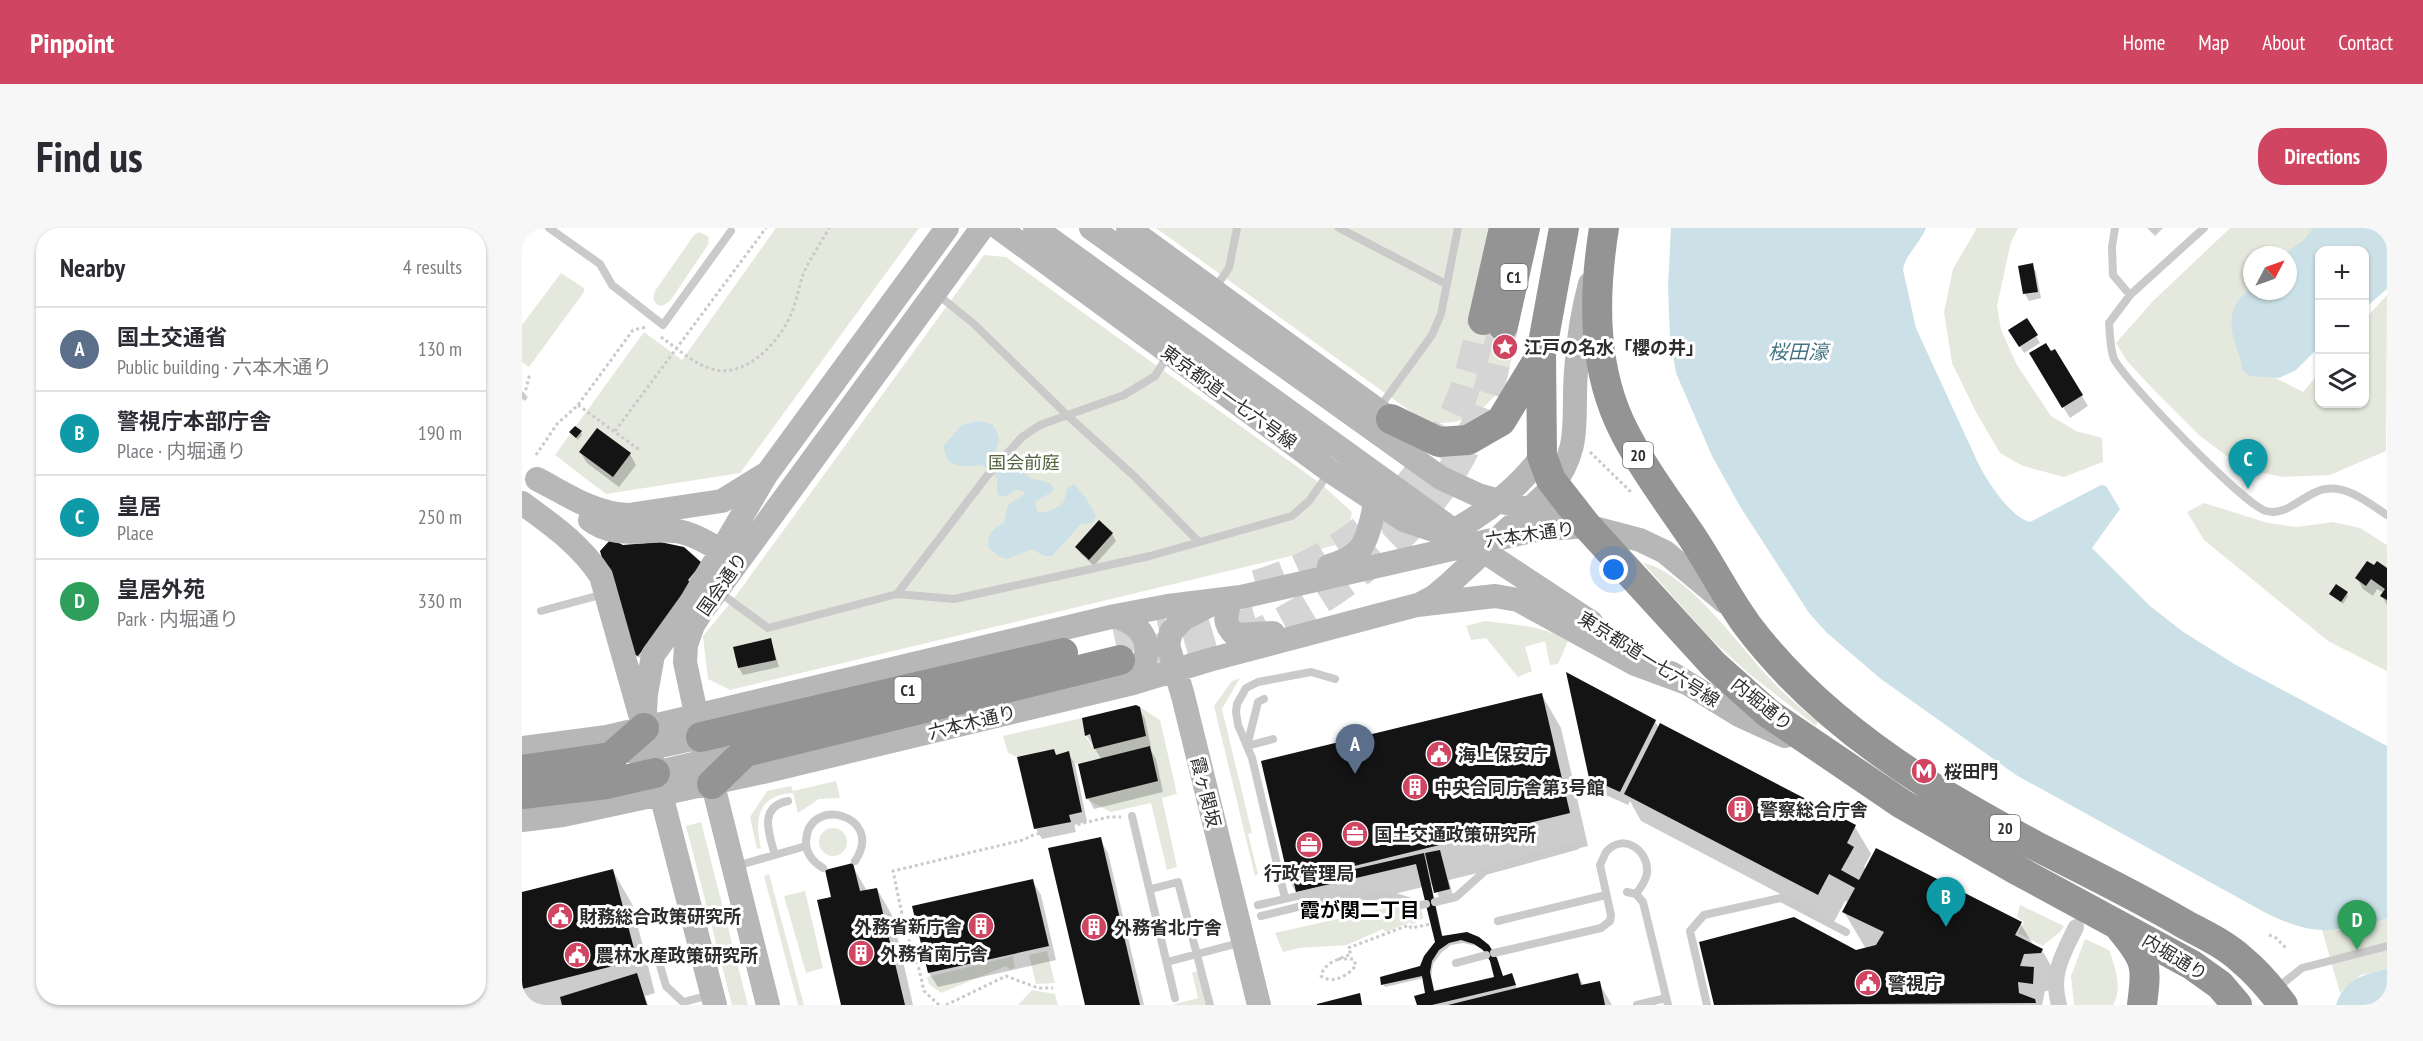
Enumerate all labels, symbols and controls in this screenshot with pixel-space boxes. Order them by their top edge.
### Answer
text: Pinpoint [30,24,114,61]
text: Home [2123,29,2165,56]
text: Map [2198,29,2229,56]
text: About [2262,29,2305,56]
text: Contact [2338,29,2393,56]
button: Directions [2258,128,2387,185]
text: Find us [36,129,143,184]
north arrow [2243,246,2297,300]
map controls [2315,246,2369,408]
button: + [2315,246,2369,300]
text: Nearby [60,251,125,284]
text: 4 results [403,254,462,280]
road number: C1 [1500,264,1528,290]
button: − [2315,300,2369,354]
text: 国土交通省 [117,323,227,351]
place icon: 江戸の名水「櫻の井」 [1490,332,1520,362]
text: A [74,336,85,362]
text: 130 m [418,336,462,362]
place label: 江戸の名水「櫻の井」 [1524,336,1704,359]
water label: 桜田濠 [1768,339,1831,365]
street label: 東京都道一七六号線 [1157,340,1301,454]
text: Public building · 六本木通り [117,354,332,380]
button: layers [2315,354,2369,408]
text: 警視庁本部庁舎 [117,407,271,435]
text: B [75,420,84,446]
text: 190 m [418,420,462,446]
text: Place · 内堀通り [117,438,246,464]
pin: C [2228,440,2268,489]
road number: 20 [1623,442,1653,468]
park label: 国会前庭 [988,451,1060,474]
text: 皇居 [117,492,161,520]
text: C [75,504,84,530]
text: 250 m [418,504,462,530]
street label: 六本木通り [1484,516,1576,552]
text: Place [117,520,154,546]
street label: 国会通り [692,548,752,620]
your location [1599,555,1628,584]
text: 皇居外苑 [117,575,205,603]
text: D [74,588,85,614]
text: 330 m [418,588,462,614]
text: Park · 内堀通り [117,606,239,632]
street label: 東京都道一七六号線 [1574,606,1724,712]
street label: 内堀通り [1727,672,1797,736]
road number: C1 [894,677,922,703]
street label: 六本木通り [926,700,1018,744]
pin: A [1336,724,1374,774]
public building icon: 海上保安庁 [1424,739,1454,769]
place label: 海上保安庁 [1458,743,1548,766]
street label: 霞ヶ関坂 [1186,754,1226,830]
metro station icon: 桜田門 [1909,756,1939,786]
place label: 桜田門 [1944,760,1998,783]
building icon: 中央合同庁舎第3号館 [1400,772,1430,802]
place label: 中央合同庁舎第3号館 [1434,776,1605,799]
building icon: 警察総合庁舎 [1725,794,1755,824]
place label: 警察総合庁舎 [1760,798,1868,821]
road number: 20 [1990,815,2020,841]
office icon: 国土交通政策研究所 [1340,819,1370,849]
place label: 国土交通政策研究所 [1374,823,1536,846]
office icon: 行政管理局 [1294,830,1324,860]
place label: 行政管理局 [1264,862,1354,885]
pin: B [1926,878,1966,927]
district label: 霞が関二丁目 [1300,897,1420,923]
pin: D [2338,900,2376,950]
public building icon: 財務総合政策研究所 [545,901,575,931]
place label: 財務総合政策研究所 [579,905,741,928]
building icon: 外務省新庁舎 [966,911,996,941]
building icon: 外務省北庁舎 [1079,912,1109,942]
place label: 外務省新庁舎 [854,915,962,938]
place label: 外務省北庁舎 [1114,916,1222,939]
street label: 内堀通り [2138,929,2212,985]
building icon: 外務省南庁舎 [846,938,876,968]
public building icon: 農林水産政策研究所 [562,940,592,970]
place label: 外務省南庁舎 [880,942,988,965]
place label: 農林水産政策研究所 [596,944,758,967]
public building icon: 警視庁 [1853,968,1883,998]
place label: 警視庁 [1888,972,1942,995]

